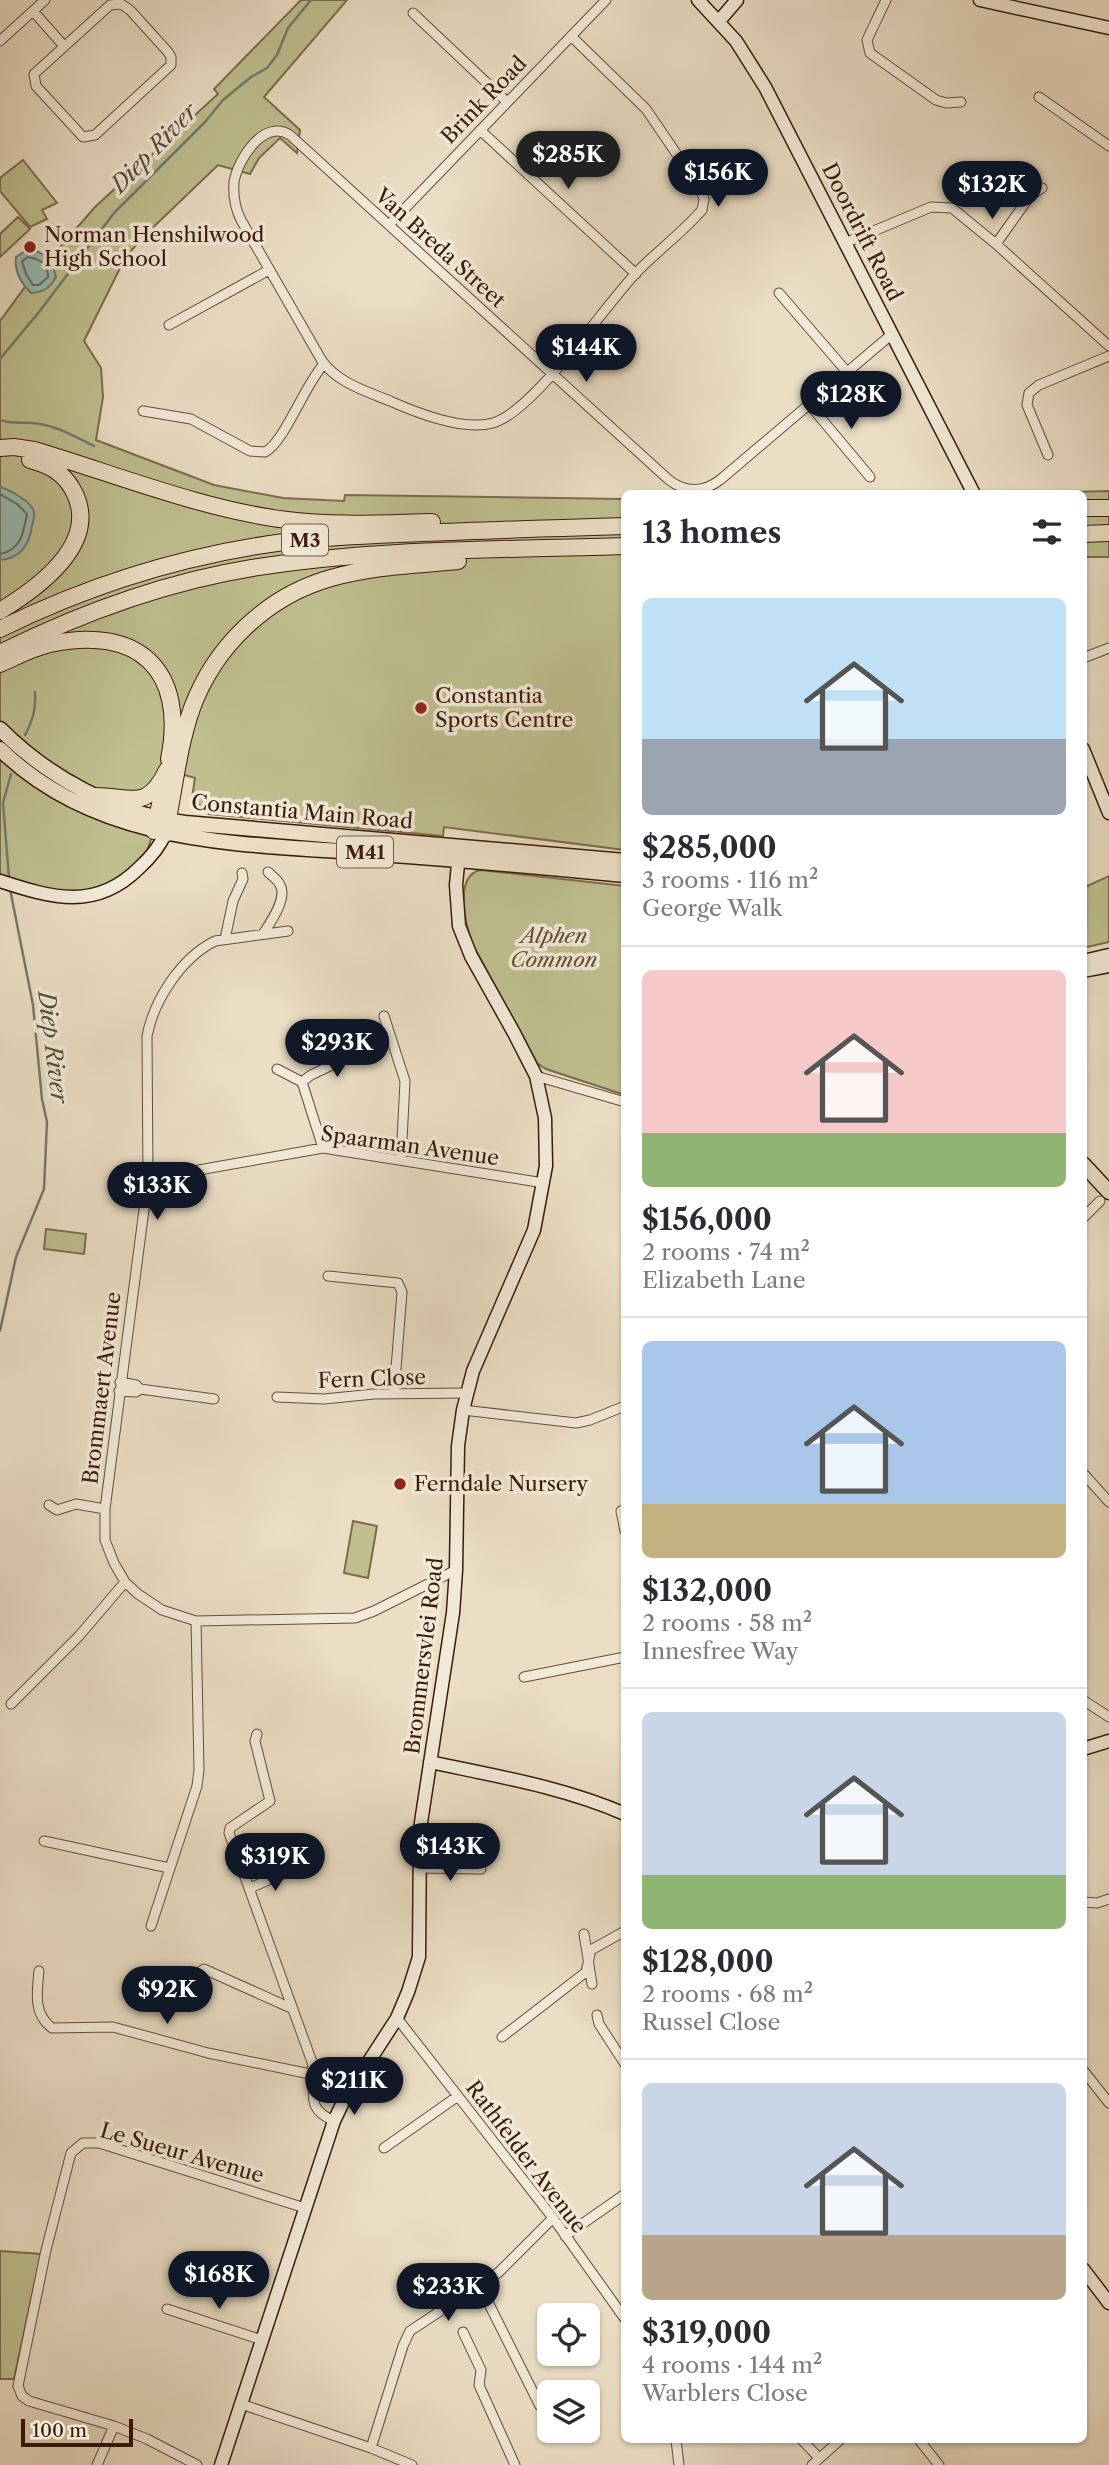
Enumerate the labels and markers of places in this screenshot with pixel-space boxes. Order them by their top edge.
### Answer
pin: $285K [519,132,617,191]
pin: $156K [669,150,767,209]
pin: $132K [943,162,1041,221]
place label: Norman Henshilwood High School [44,222,265,271]
marker: Norman Henshilwood High School [22,239,38,255]
pin: $144K [537,324,635,384]
pin: $128K [802,372,900,431]
place label: Constantia Sports Centre [435,683,573,732]
marker: Constantia Sports Centre [413,700,429,716]
pin: $293K [288,1020,386,1079]
pin: $133K [108,1162,206,1222]
place label: Ferndale Nursery [414,1471,588,1496]
marker: Ferndale Nursery [392,1476,408,1492]
pin: $143K [401,1824,499,1883]
pin: $319K [226,1834,324,1893]
pin: $92K [126,1966,208,2026]
pin: $211K [305,2058,403,2117]
pin: $168K [170,2252,268,2311]
pin: $233K [399,2264,497,2323]

